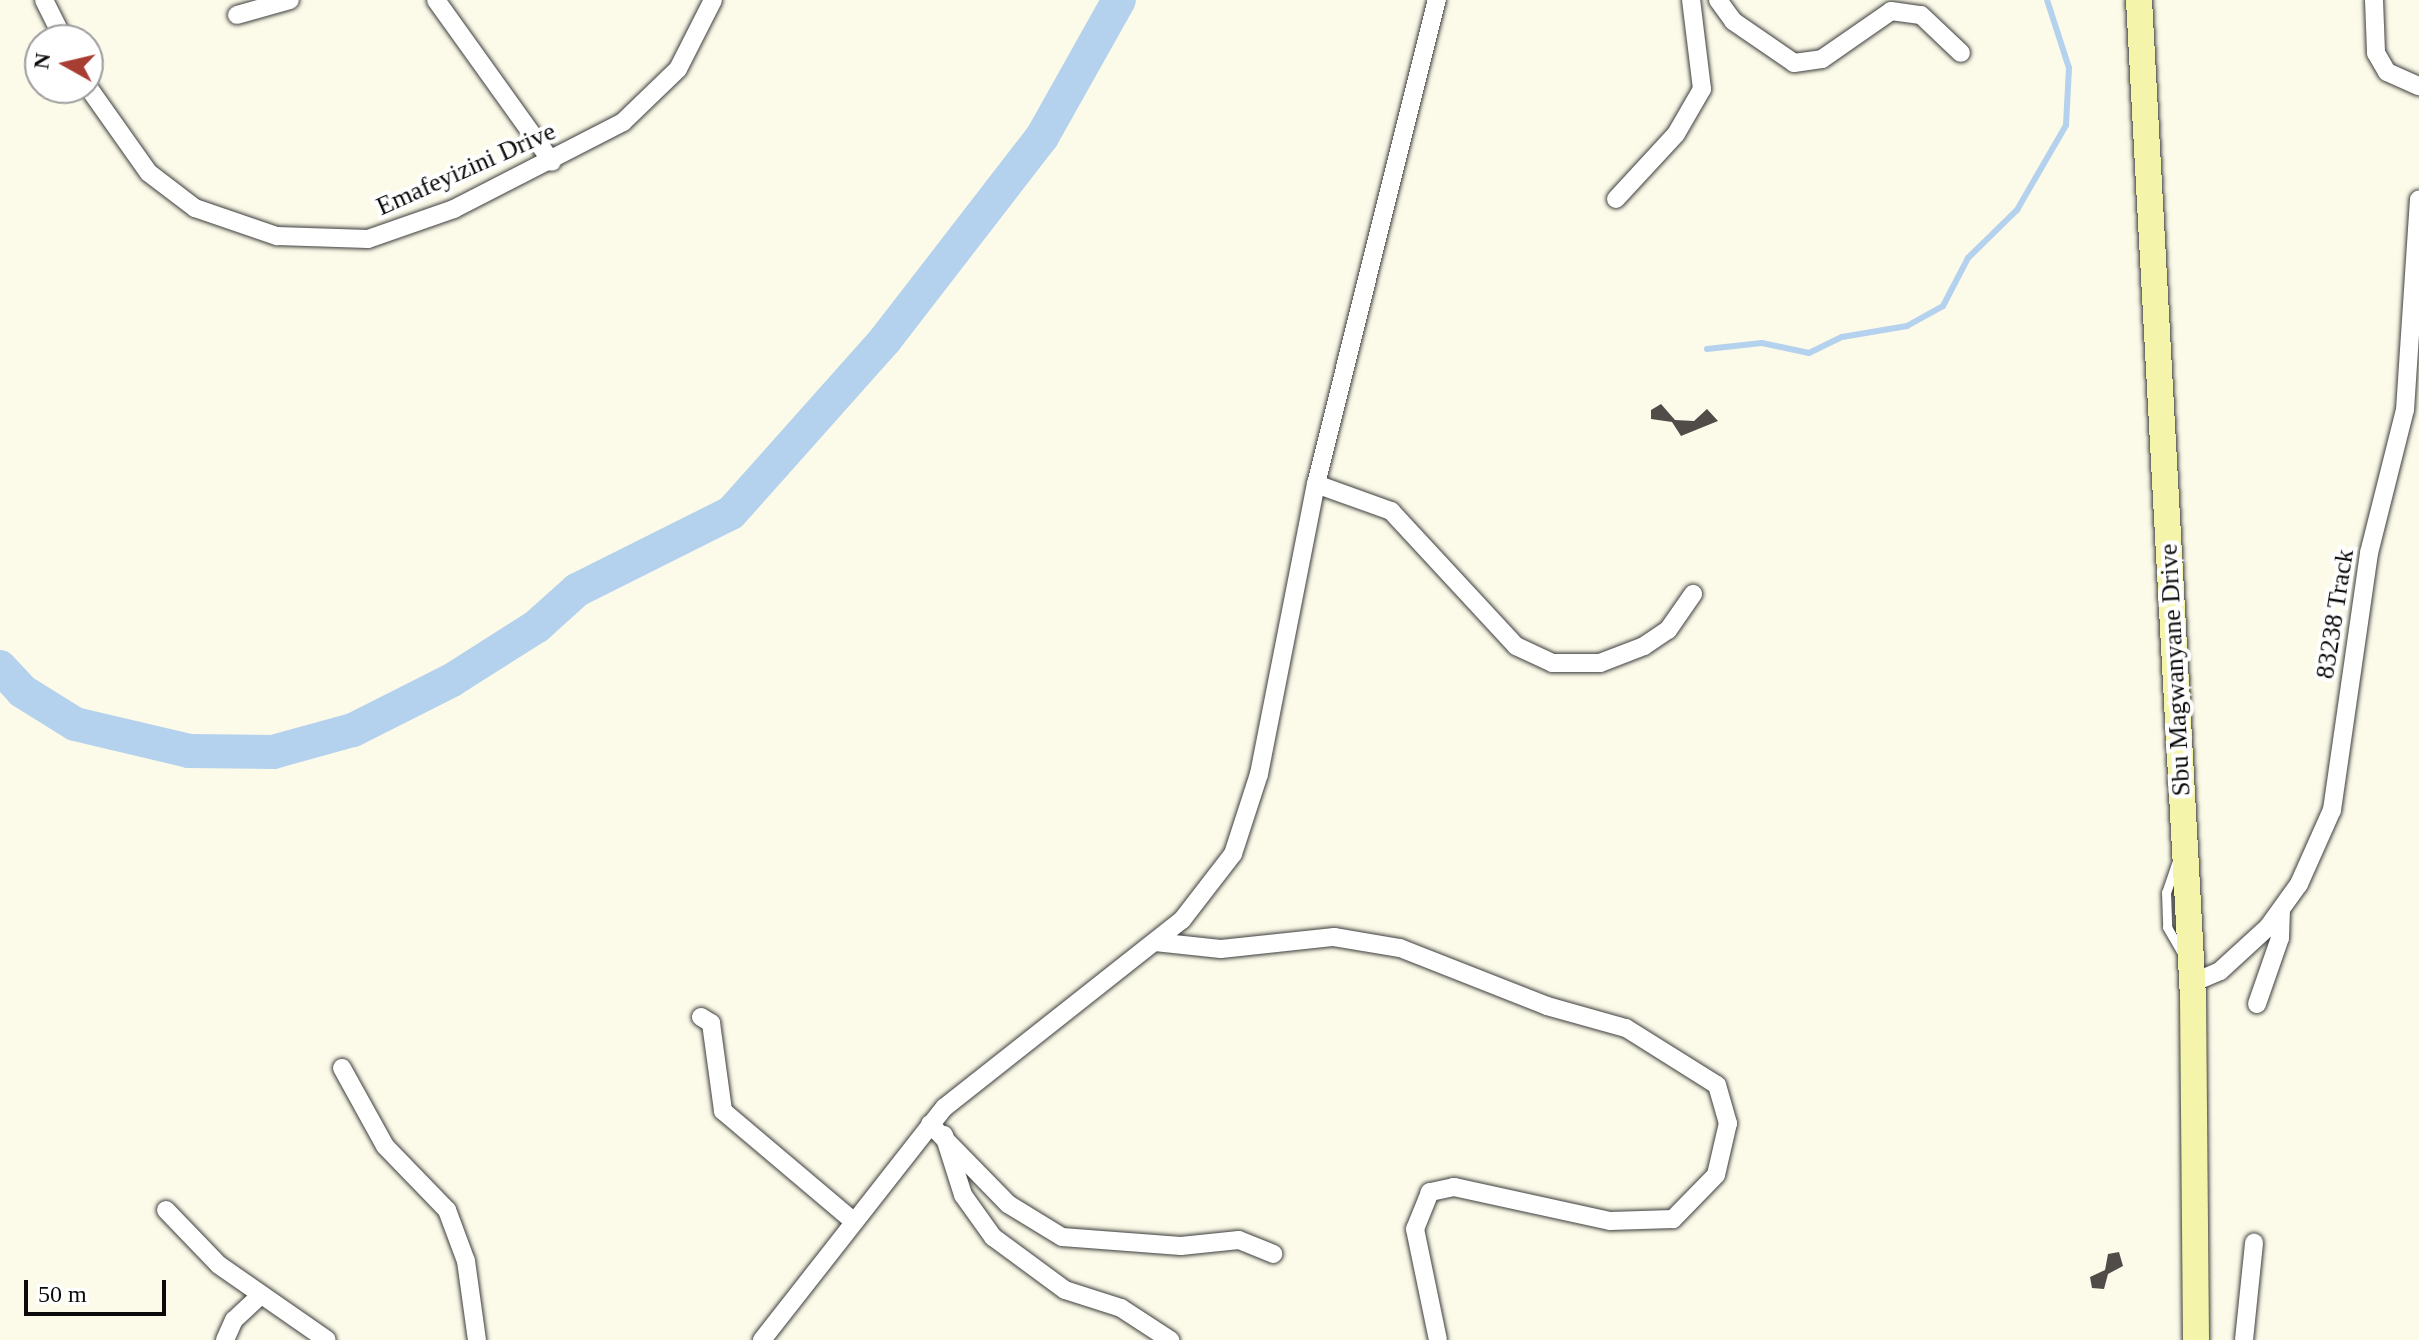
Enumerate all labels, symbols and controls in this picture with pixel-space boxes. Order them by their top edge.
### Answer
north arrow [24,24,104,104]
text: N [28,51,55,70]
street label: Emafeyizini Drive [372,116,560,222]
street label: Sbu Magwanyane Drive [2153,543,2197,797]
street label: 83238 Track [2309,547,2361,681]
scale bar [28,1264,170,1314]
text: 50 m [38,1281,87,1307]

